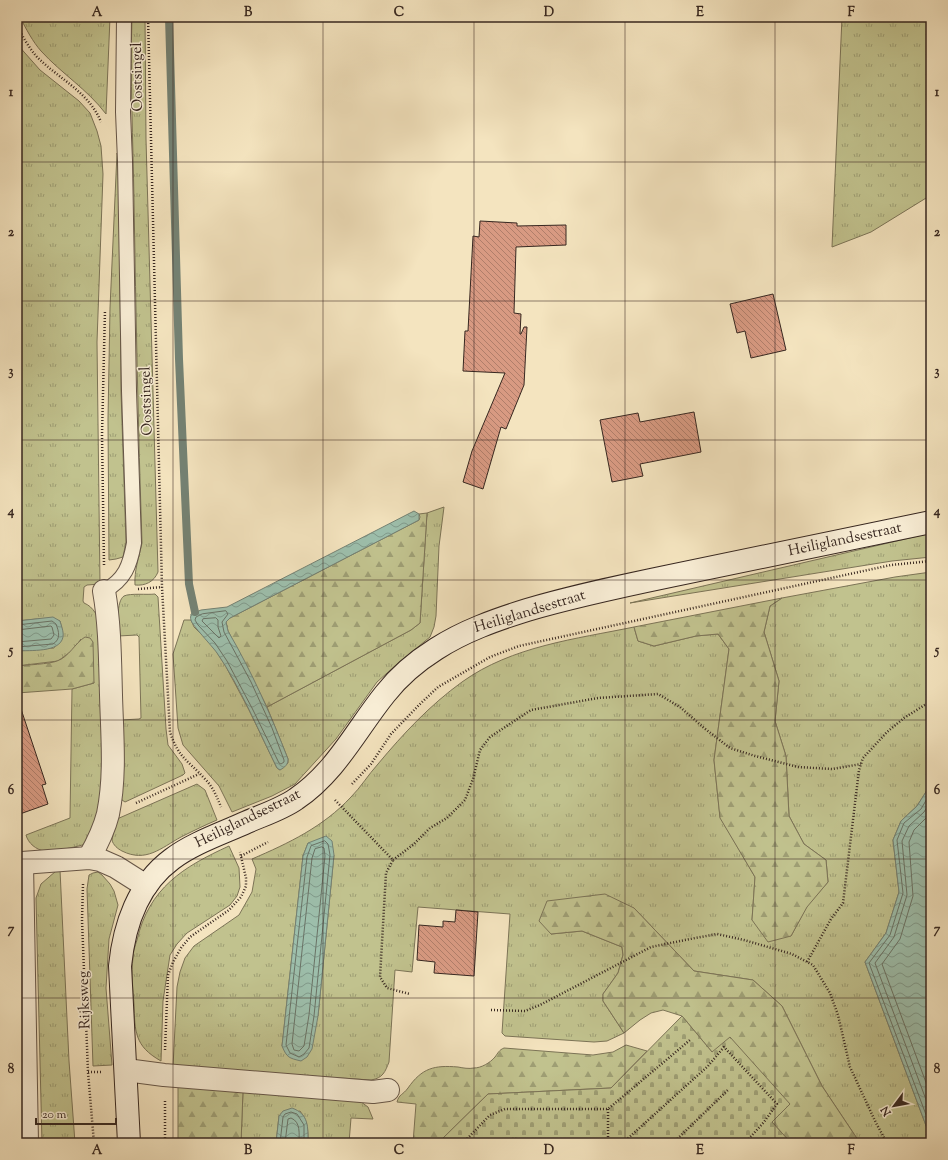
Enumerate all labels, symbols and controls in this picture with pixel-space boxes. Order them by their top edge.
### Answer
text: A [92,4,103,22]
text: B [244,4,253,22]
text: C [394,4,404,22]
text: D [544,4,554,22]
text: E [696,4,704,22]
text: F [847,4,855,22]
street label: Oostsingel [127,42,149,112]
text: 1 [9,84,14,102]
text: 1 [935,84,940,102]
text: 2 [8,224,15,242]
text: 2 [934,224,941,242]
text: 3 [8,363,14,381]
text: 3 [934,363,940,381]
street label: Oostsingel [135,366,159,436]
text: 4 [7,503,15,521]
text: 4 [933,503,941,521]
street label: Heiliglandsestraat [786,518,904,562]
street label: Heiliglandsestraat [472,585,588,639]
text: 5 [8,642,14,660]
text: 5 [934,642,940,660]
text: 6 [8,782,15,800]
text: 6 [934,782,941,800]
street label: Heiliglandsestraat [192,784,304,854]
text: 7 [8,921,15,939]
text: 7 [934,921,941,939]
street label: Rijksweg [73,970,97,1030]
text: 8 [8,1061,15,1079]
text: 8 [934,1061,941,1079]
north arrow [874,1086,914,1126]
scale bar [36,1100,116,1126]
text: N [877,1103,896,1120]
text: 20 m [42,1106,67,1124]
text: A [92,1142,103,1160]
text: B [244,1142,253,1160]
text: C [394,1142,404,1160]
text: D [544,1142,554,1160]
text: E [696,1142,704,1160]
text: F [847,1142,855,1160]

